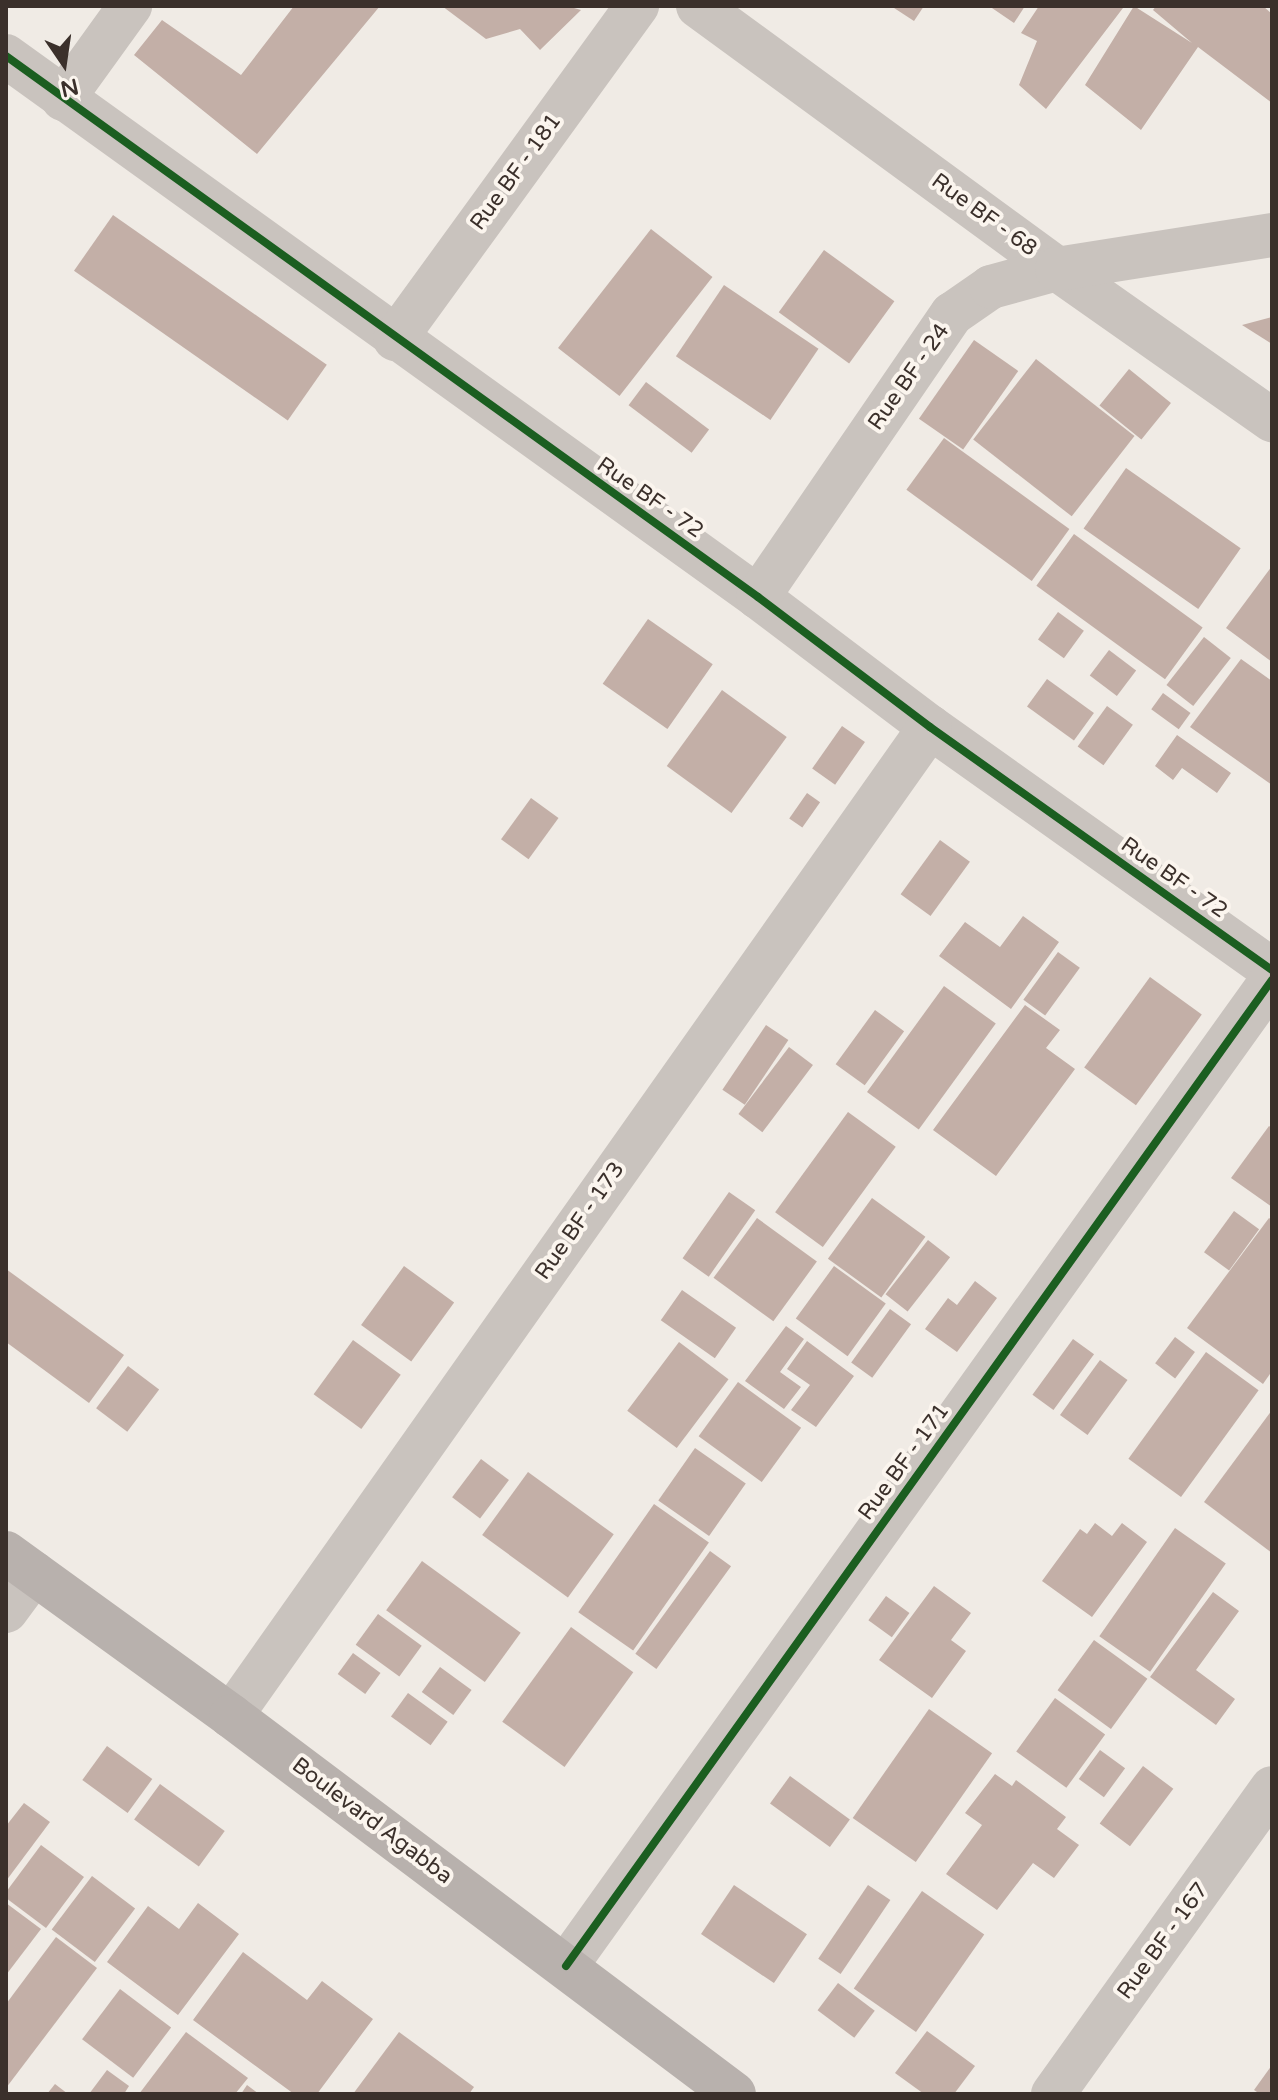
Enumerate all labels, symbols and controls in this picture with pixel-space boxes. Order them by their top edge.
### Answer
north arrow [24,24,104,104]
text: N [58,73,81,102]
street label: Rue BF - 181 [465,109,567,235]
street label: Rue BF - 68 [926,168,1042,262]
street label: Rue BF - 24 [863,319,955,435]
street label: Rue BF - 72 [592,452,708,544]
street label: Rue BF - 72 [1116,832,1232,924]
street label: Rue BF - 173 [530,1157,630,1285]
street label: Rue BF - 171 [853,1399,955,1525]
street label: Boulevard Agabba [287,1752,457,1890]
street label: Rue BF - 167 [1112,1878,1214,2004]

